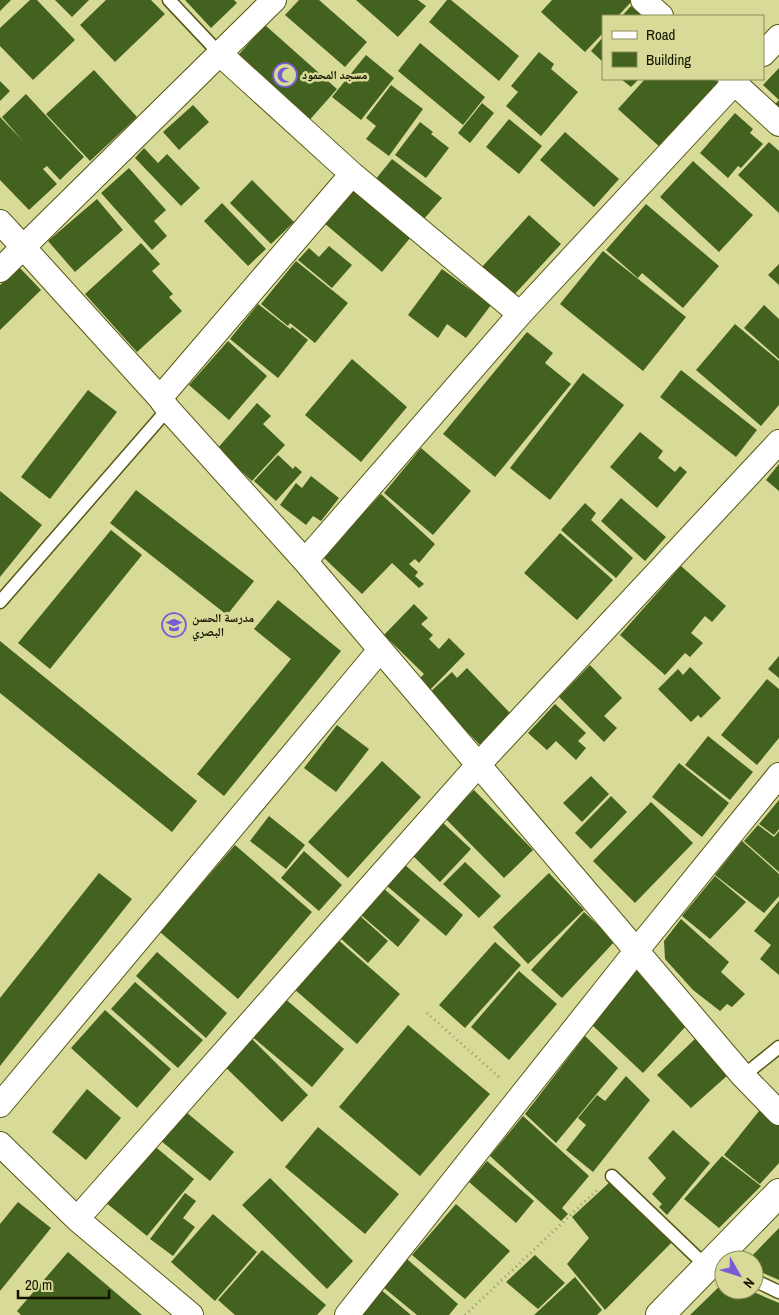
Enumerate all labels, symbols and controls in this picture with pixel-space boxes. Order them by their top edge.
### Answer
legend [602,15,764,80]
text: Road [646,24,675,45]
text: Building [646,49,691,70]
mosque icon: مسجد المحمود [272,62,298,88]
place label: مسجد المحمود [302,67,368,83]
place label: مدرسة الحسن البصري [192,610,255,642]
school or university icon: مدرسة الحسن البصري [161,612,187,638]
north arrow [714,1250,764,1300]
scale bar [18,1268,109,1300]
text: 20 m [25,1274,52,1295]
text: N [739,1274,759,1292]

